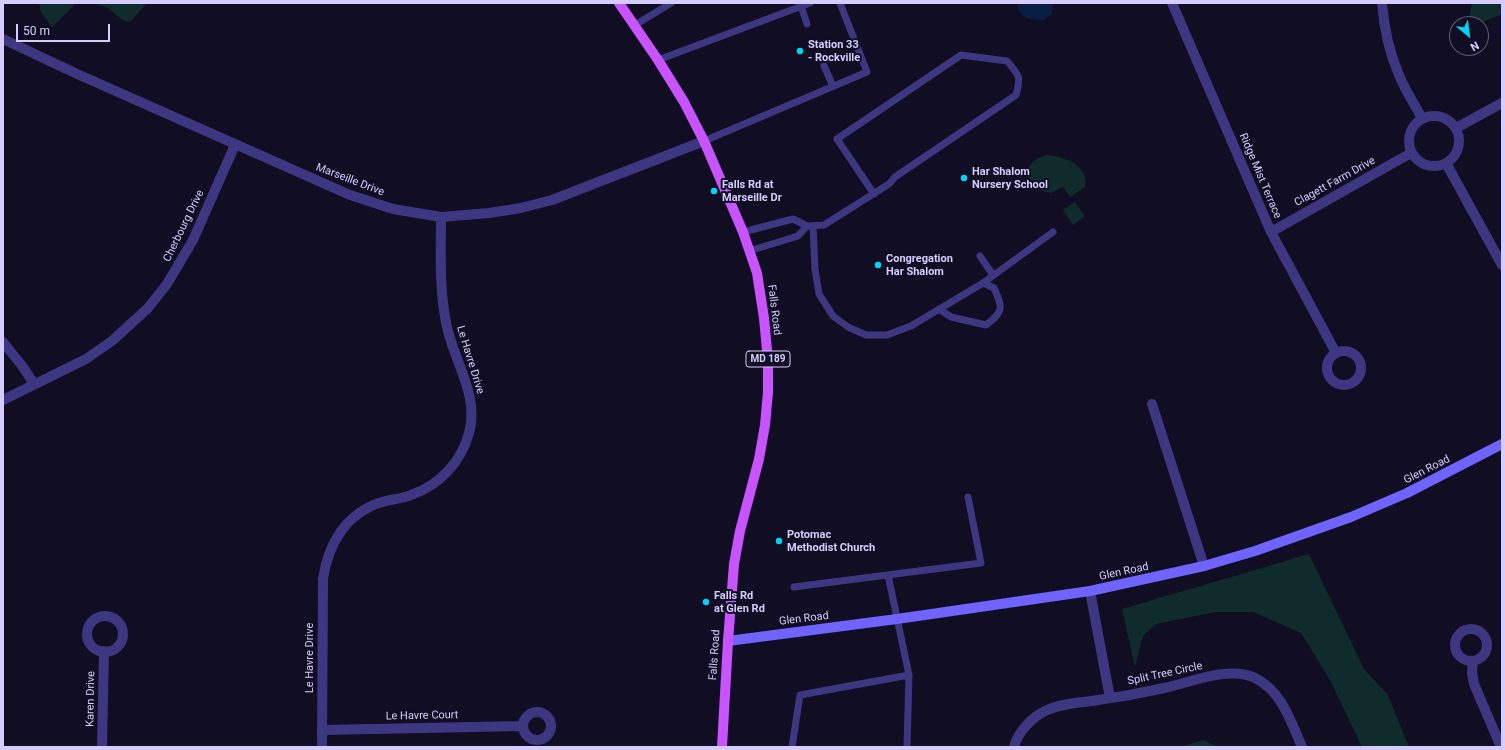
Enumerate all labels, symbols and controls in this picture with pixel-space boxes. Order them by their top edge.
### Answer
scale bar [18,16,112,42]
north arrow [1449,16,1489,56]
text: 50 m [23,24,50,38]
place label: Station 33 - Rockville [808,38,860,64]
text: N [1468,38,1481,54]
marker: Station 33 - Rockville [795,46,805,56]
street label: Ridge Mist Terrace [1236,131,1284,221]
street label: Clagett Farm Drive [1292,154,1378,210]
street label: Marseille Drive [314,161,386,199]
place label: Har Shalom Nursery School [972,165,1048,191]
marker: Har Shalom Nursery School [959,173,969,183]
place label: Falls Rd at Marseille Dr [722,178,782,204]
marker: Falls Rd at Marseille Dr [709,186,719,196]
street label: Cherbourg Drive [161,188,207,264]
place label: Congregation Har Shalom [886,252,953,278]
marker: Congregation Har Shalom [873,260,883,270]
street label: Falls Road [764,284,784,336]
street label: Le Havre Drive [453,324,487,396]
road number: MD 189 [746,351,790,367]
street label: Glen Road [1402,453,1452,487]
place label: Potomac Methodist Church [787,528,875,554]
marker: Potomac Methodist Church [774,536,784,546]
street label: Glen Road [1098,560,1150,584]
place label: Falls Rd at Glen Rd [714,589,765,615]
marker: Falls Rd at Glen Rd [701,597,711,607]
street label: Glen Road [778,609,830,629]
street label: Le Havre Drive [303,623,317,693]
street label: Falls Road [707,629,723,681]
street label: Split Tree Circle [1126,660,1204,688]
street label: Karen Drive [84,671,98,727]
street label: Le Havre Court [385,709,459,723]

